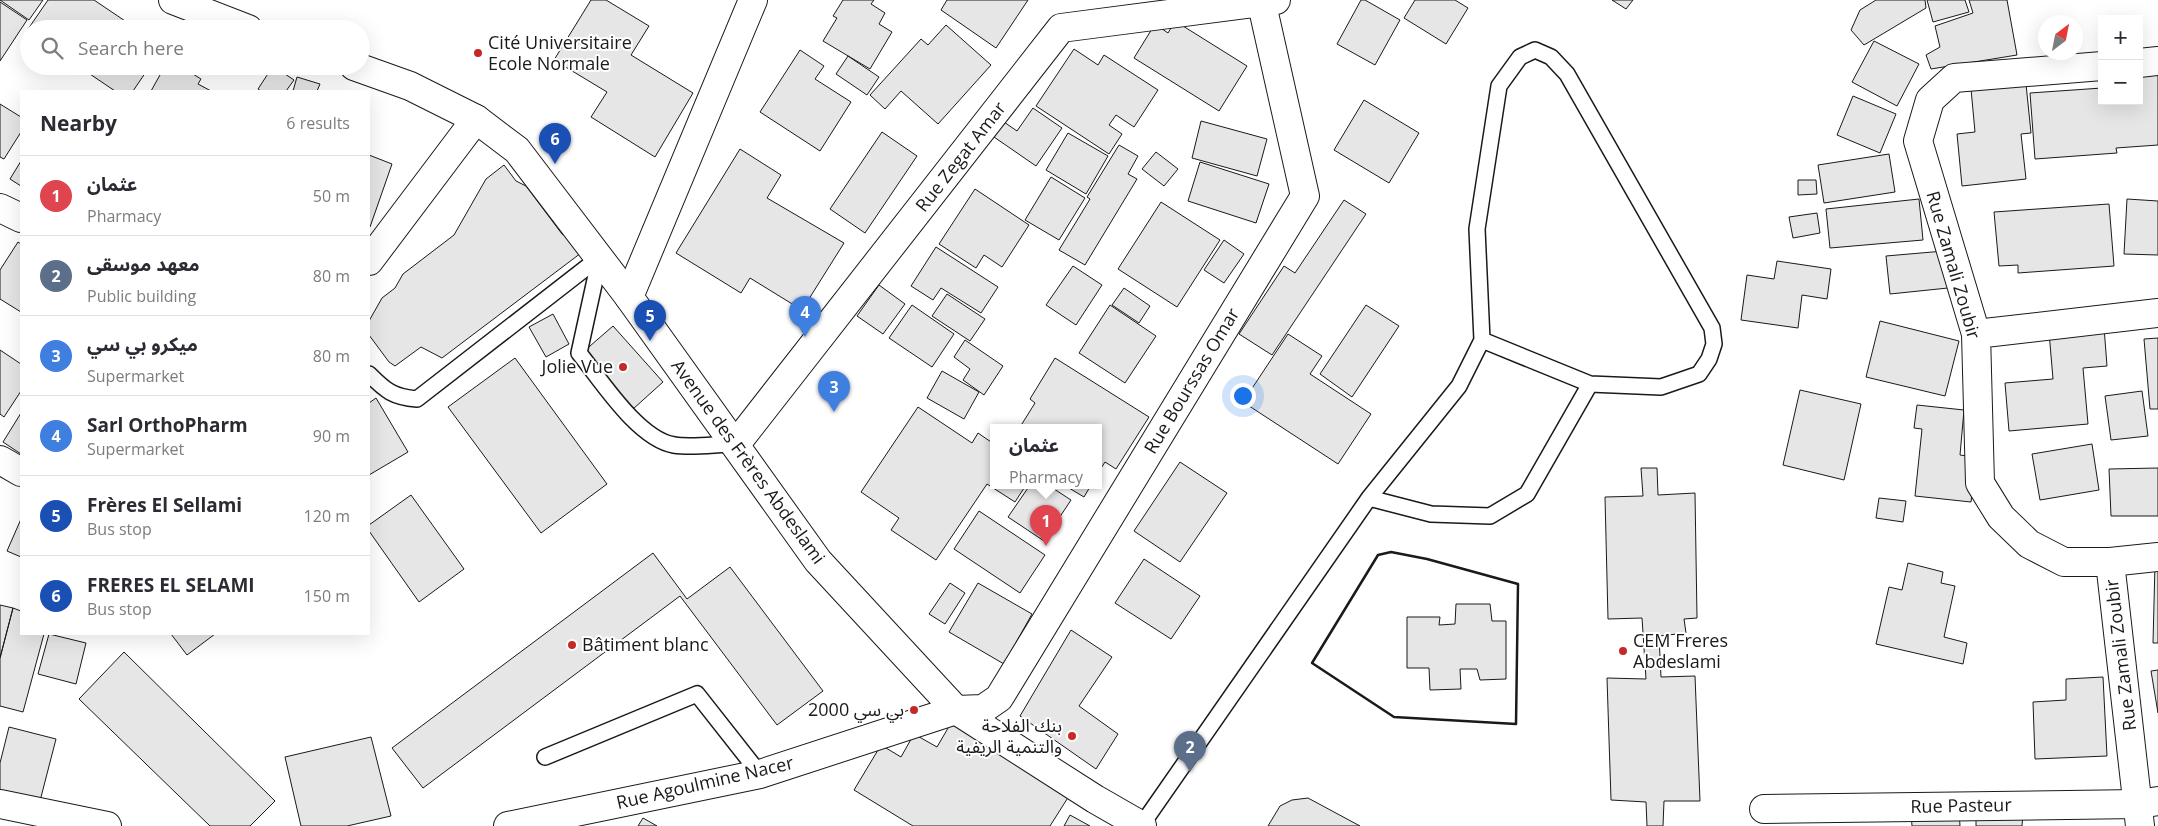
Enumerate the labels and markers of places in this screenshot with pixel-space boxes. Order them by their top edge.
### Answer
place label: Cité Universitaire Ecole Normale [488,30,632,75]
marker: Cité Universitaire Ecole Normale [472,47,484,59]
pin: 6 [539,123,571,164]
pin: 4 [789,296,821,337]
pin: 5 [634,300,666,341]
place label: Jolie Vue [540,354,613,378]
marker: Jolie Vue [617,361,629,373]
pin: 3 [818,371,850,412]
pin: 1 [1030,505,1062,546]
place label: CEM Freres Abdeslami [1633,628,1728,673]
place label: Bâtiment blanc [582,632,709,656]
marker: Bâtiment blanc [566,639,578,651]
marker: CEM Freres Abdeslami [1617,645,1629,657]
place label: بي سي 2000 [808,697,904,723]
marker: بي سي 2000 [908,704,920,716]
place label: بنك الفلاحة والتنمية الريفية [956,713,1062,758]
marker: بنك الفلاحة والتنمية الريفية [1066,730,1078,742]
pin: 2 [1174,731,1206,772]

